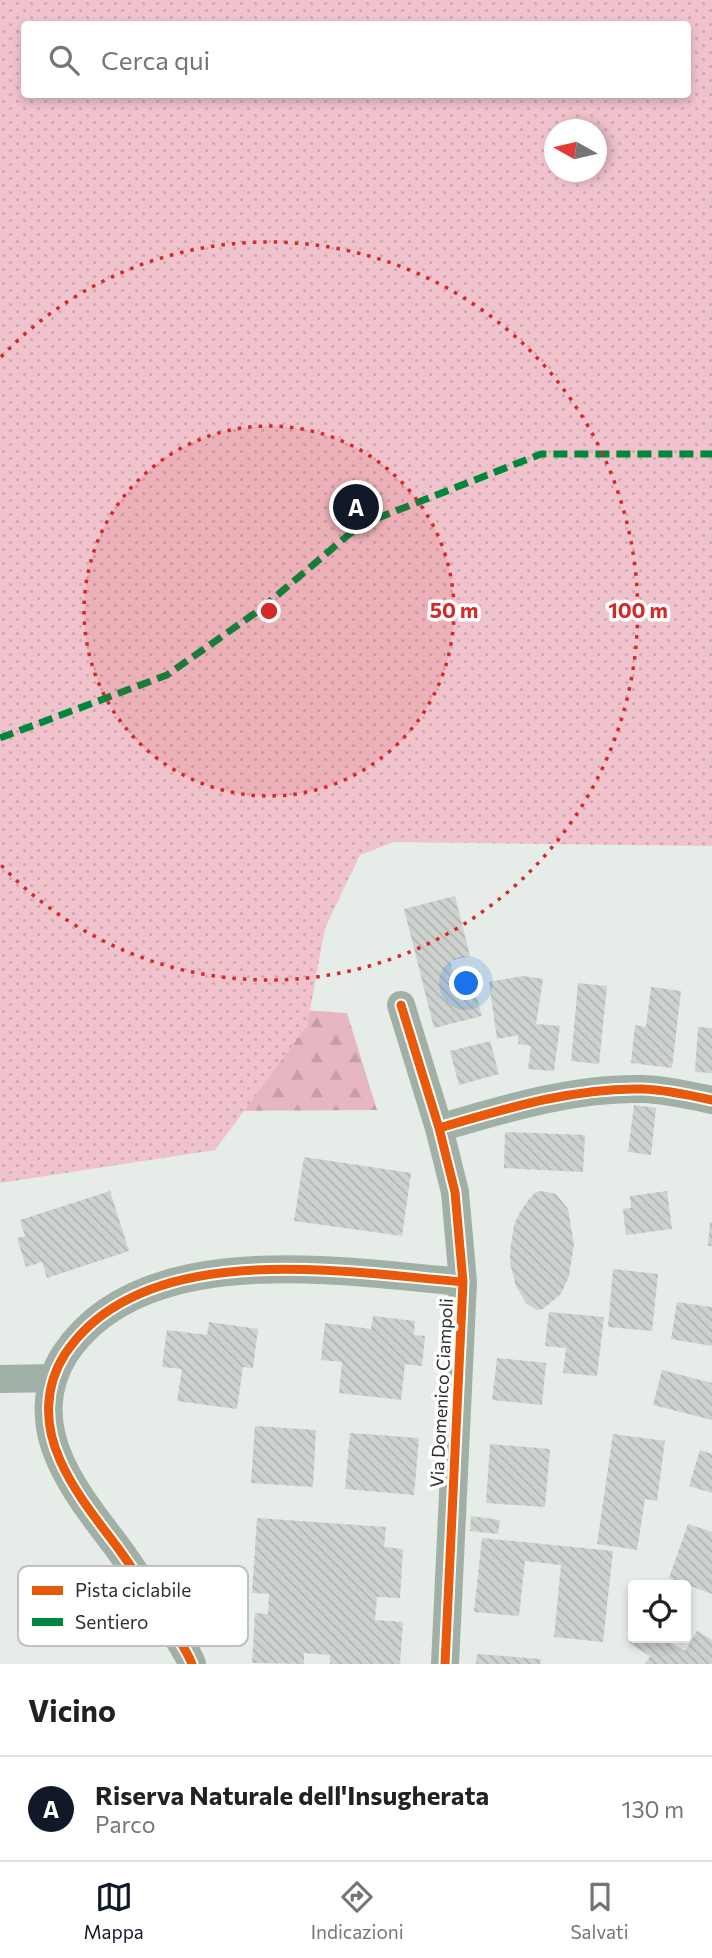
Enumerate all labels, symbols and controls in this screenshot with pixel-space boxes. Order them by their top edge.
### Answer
search box [21,21,691,98]
icon: search [45,41,83,79]
text: Cerca qui [101,44,210,75]
north arrow [544,119,607,182]
pin: A [333,481,379,533]
text: 50 m [430,597,478,622]
text: 100 m [608,597,668,622]
centre of rings [257,599,281,623]
your location [449,966,483,1000]
street label: Via Domenico Ciampoli [425,1298,457,1488]
legend [18,1566,248,1646]
text: Pista ciclabile [75,1578,191,1601]
map controls [628,1580,691,1643]
button: locate [628,1580,691,1643]
text: Sentiero [75,1610,148,1633]
text: Vicino [28,1691,116,1728]
text: Riserva Naturale dell'Insugherata [95,1779,489,1810]
text: A [43,1795,59,1823]
text: 130 m [622,1795,684,1823]
text: Parco [95,1810,155,1838]
tab: Mappa [83,1878,144,1943]
tab: Indicazioni [311,1878,404,1943]
tab: Salvati [570,1878,629,1943]

